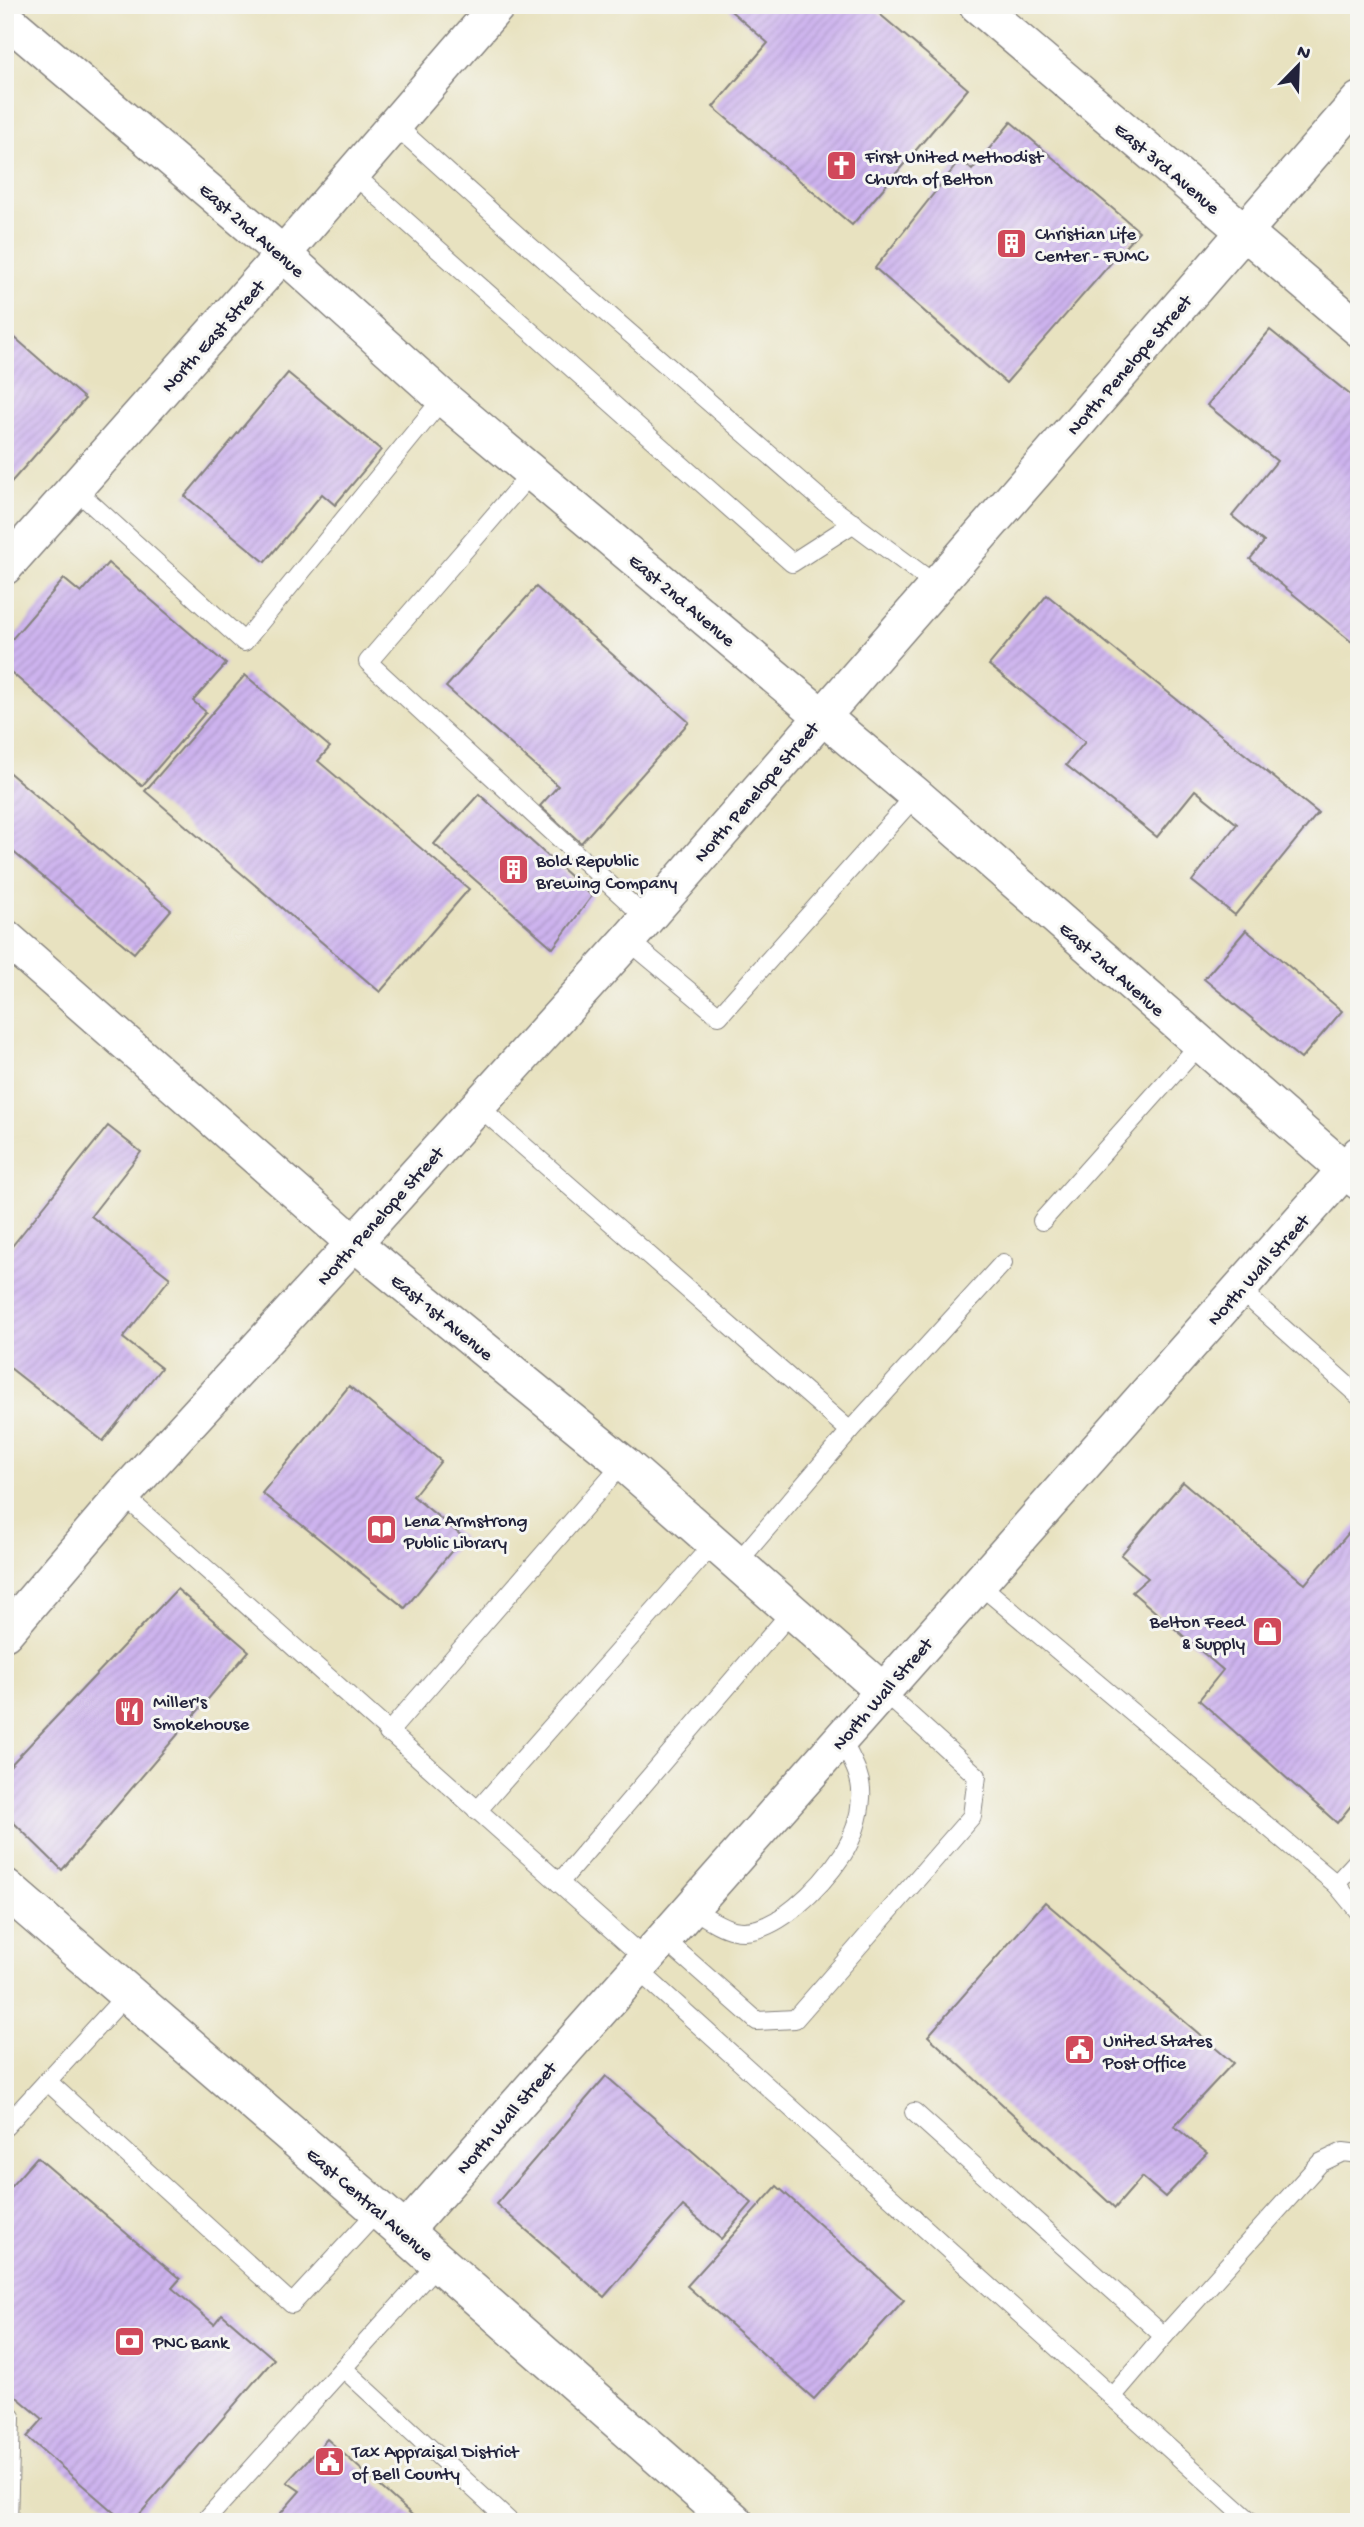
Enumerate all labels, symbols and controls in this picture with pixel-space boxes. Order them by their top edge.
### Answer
north arrow [1262,32,1332,102]
text: N [1293,41,1313,67]
street label: East 3rd Avenue [1108,119,1223,221]
place label: First United Methodist Church of Belton [864,147,1045,192]
church icon: First United Methodist Church of Belton [825,149,859,183]
street label: East 2nd Avenue [193,179,308,284]
place label: Christian Life Center - FUMC [1035,224,1149,269]
building icon: Christian Life Center - FUMC [995,226,1029,260]
street label: North East Street [158,275,273,398]
street label: North Penelope Street [1063,290,1199,441]
street label: East 2nd Avenue [623,550,739,653]
street label: North Penelope Street [690,717,826,868]
place label: Bold Republic Brewing Company [535,851,678,896]
building icon: Bold Republic Brewing Company [496,853,530,887]
street label: East 2nd Avenue [1053,918,1168,1023]
street label: North Penelope Street [313,1141,452,1292]
street label: North Wall Street [1204,1209,1317,1332]
street label: East 1st Avenue [385,1270,497,1367]
place label: Lena Armstrong Public Library [403,1511,528,1556]
library icon: Lena Armstrong Public Library [364,1513,398,1547]
place label: Belton Feed & Supply [1149,1612,1247,1657]
shop icon: Belton Feed & Supply [1251,1614,1285,1648]
street label: North Wall Street [828,1633,940,1756]
place label: Miller's Smokehouse [153,1692,249,1737]
restaurant icon: Miller's Smokehouse [113,1694,147,1728]
place label: United States Post Office [1102,2031,1213,2076]
public building icon: United States Post Office [1063,2033,1097,2067]
street label: North Wall Street [452,2057,564,2180]
street label: East Central Avenue [300,2144,437,2267]
bank icon: PNC Bank [113,2324,147,2358]
place label: PNC Bank [152,2333,230,2356]
place label: Tax Appraisal District of Bell County [351,2442,520,2487]
public building icon: Tax Appraisal District of Bell County [312,2444,346,2478]

